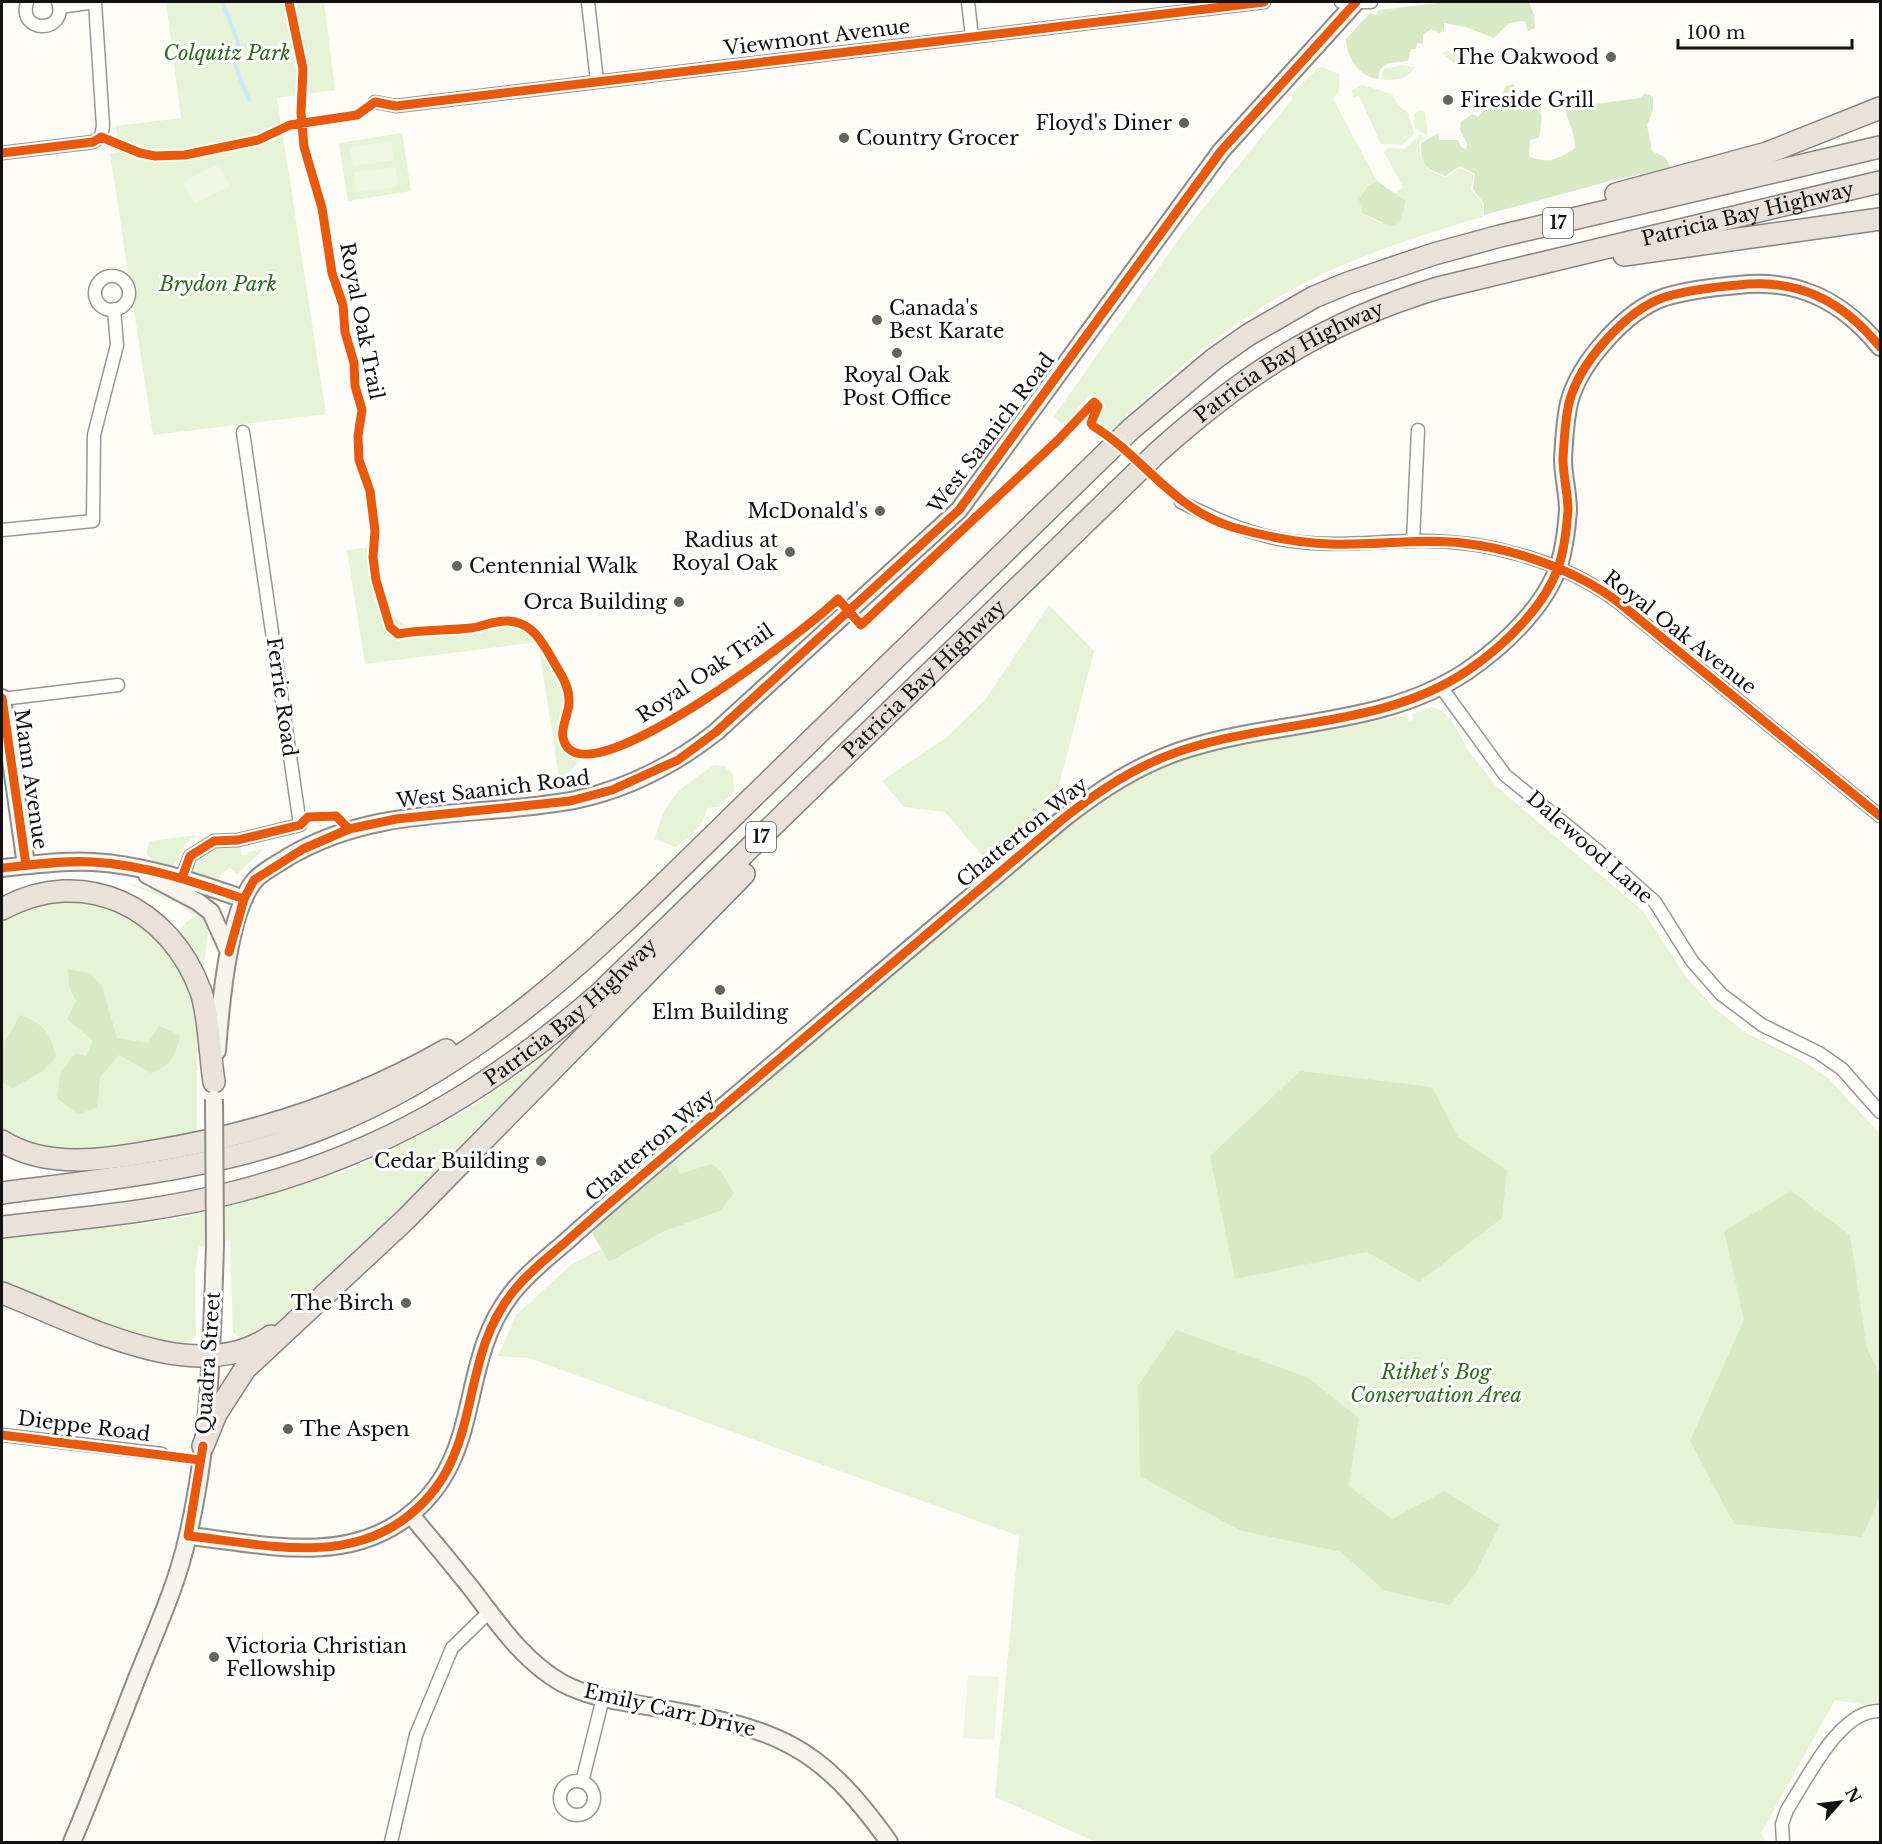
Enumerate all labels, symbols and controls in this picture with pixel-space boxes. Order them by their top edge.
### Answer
scale bar [1678,12,1852,50]
street label: Viewmont Avenue [721,14,912,60]
text: 100 m [1687,22,1745,44]
park label: Colquitz Park [163,41,291,65]
place label: The Oakwood [1453,45,1599,69]
marker: The Oakwood [1604,50,1618,64]
place label: Fireside Grill [1460,88,1594,112]
marker: Fireside Grill [1441,93,1455,107]
place label: Floyd's Diner [1035,111,1172,135]
marker: Floyd's Diner [1177,116,1191,130]
place label: Country Grocer [856,126,1019,150]
marker: Country Grocer [837,131,851,145]
street label: Patricia Bay Highway [1639,177,1857,251]
road number: 17 [1543,208,1573,238]
street label: Royal Oak Trail [335,240,389,402]
park label: Brydon Park [158,272,277,296]
place label: Canada's Best Karate [889,296,1004,343]
street label: Patricia Bay Highway [1189,296,1387,428]
marker: Canada's Best Karate [870,313,884,327]
marker: Royal Oak Post Office [890,346,904,360]
street label: West Saanich Road [922,348,1059,519]
place label: Royal Oak Post Office [842,363,952,410]
place label: McDonald's [747,499,868,523]
marker: McDonald's [873,504,887,518]
place label: Radius at Royal Oak [672,528,779,575]
marker: Radius at Royal Oak [783,545,797,559]
place label: Centennial Walk [469,554,639,578]
marker: Centennial Walk [450,559,464,573]
street label: Royal Oak Avenue [1599,565,1761,699]
place label: Orca Building [523,590,668,614]
street label: Patricia Bay Highway [837,594,1011,763]
marker: Orca Building [672,595,686,609]
street label: Royal Oak Trail [632,618,778,728]
street label: Ferrie Road [262,636,302,758]
street label: Mann Avenue [9,707,53,851]
street label: West Saanich Road [394,765,591,813]
street label: Chatterton Way [952,772,1092,892]
street label: Dalewood Lane [1522,786,1658,908]
road number: 17 [746,822,776,852]
street label: Patricia Bay Highway [480,933,662,1091]
marker: Elm Building [713,983,727,997]
place label: Elm Building [652,1000,789,1024]
street label: Chatterton Way [580,1084,720,1206]
place label: Cedar Building [374,1149,530,1173]
marker: Cedar Building [534,1154,548,1168]
street label: Quadra Street [191,1290,225,1435]
place label: The Birch [291,1291,394,1315]
marker: The Birch [399,1296,413,1310]
park label: Rithet's Bog Conservation Area [1350,1360,1522,1407]
street label: Dieppe Road [16,1406,152,1446]
place label: The Aspen [300,1417,410,1441]
marker: The Aspen [281,1422,295,1436]
place label: Victoria Christian Fellowship [225,1634,407,1681]
marker: Victoria Christian Fellowship [207,1650,221,1664]
street label: Emily Carr Drive [582,1679,758,1741]
north arrow [1810,1772,1870,1832]
text: N [1841,1784,1866,1806]

